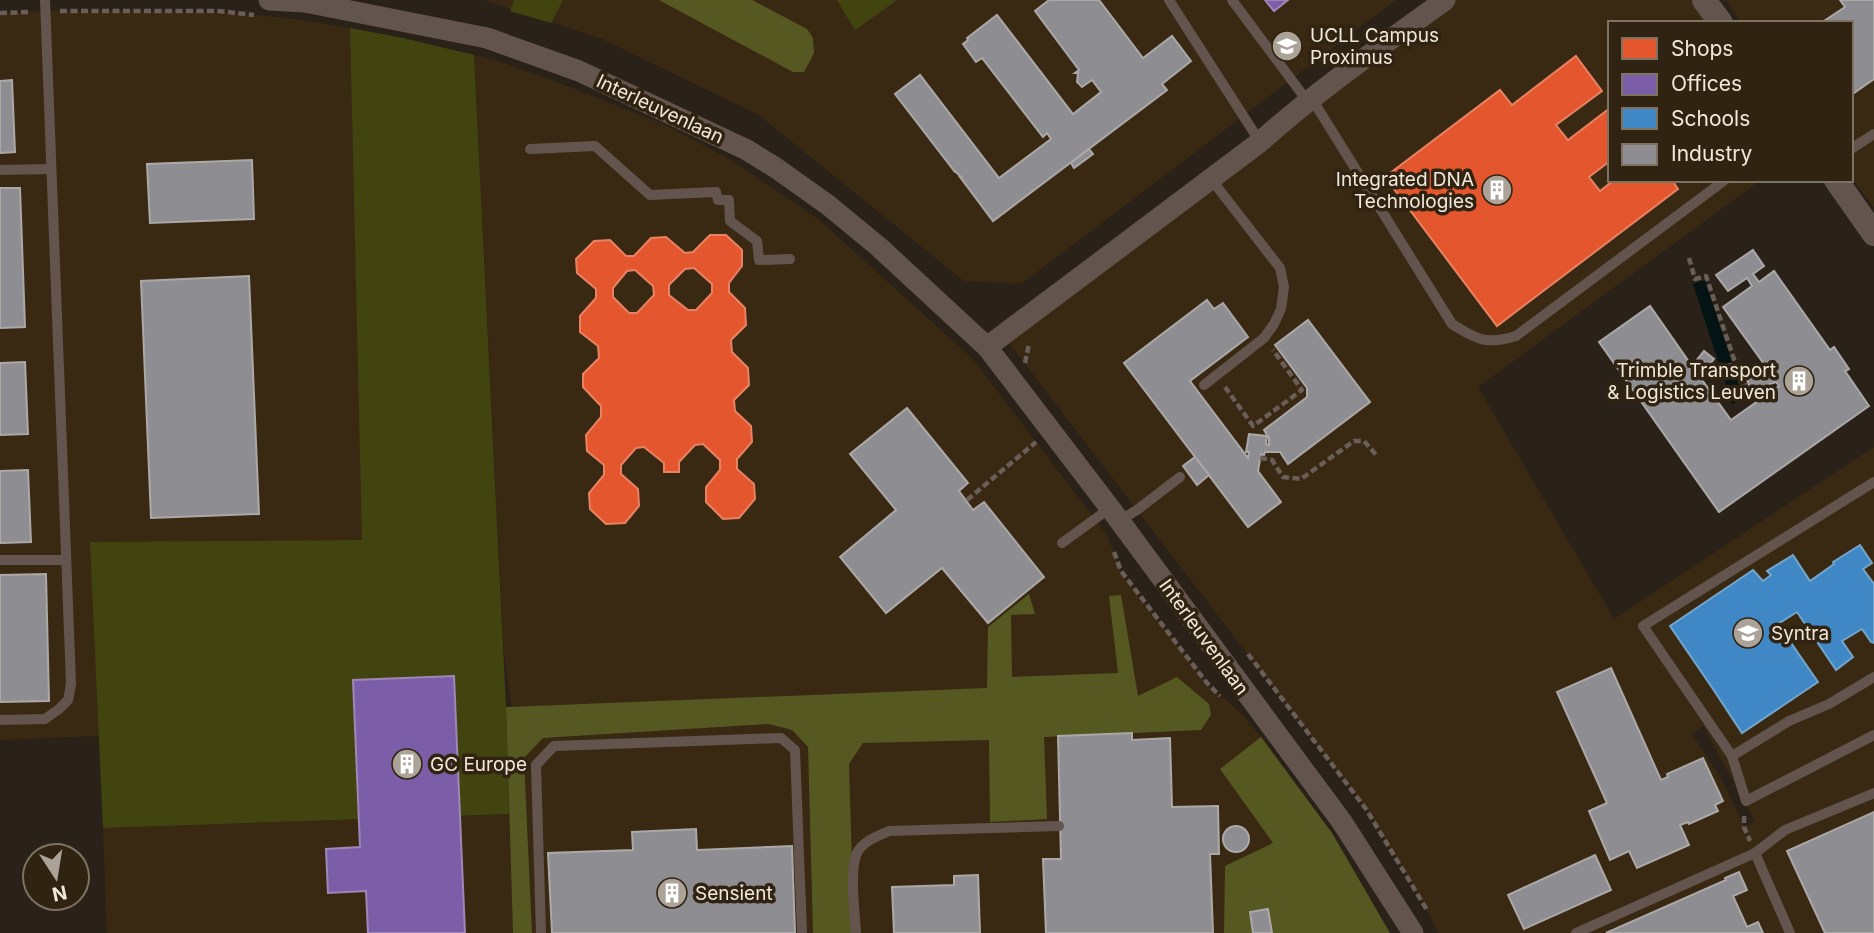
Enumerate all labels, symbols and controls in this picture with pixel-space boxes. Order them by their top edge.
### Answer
legend [1608,21,1853,182]
place label: UCLL Campus Proximus [1310,24,1439,69]
school or university icon: UCLL Campus Proximus [1270,29,1304,63]
text: Shops [1671,36,1733,61]
street label: Interleuvenlaan [593,70,727,148]
text: Offices [1671,71,1742,96]
text: Schools [1671,106,1750,131]
text: Industry [1671,141,1753,166]
place label: Integrated DNA Technologies [1336,168,1474,213]
building icon: Integrated DNA Technologies [1480,173,1514,207]
place label: Trimble Transport & Logistics Leuven [1607,359,1776,404]
building icon: Trimble Transport & Logistics Leuven [1782,364,1816,398]
street label: Interleuvenlaan [1154,575,1254,699]
school or university icon: Syntra [1731,616,1765,650]
place label: Syntra [1771,622,1829,645]
building icon: GC Europe [390,747,424,781]
place label: GC Europe [430,753,527,776]
north arrow [21,842,91,912]
building icon: Sensient [655,876,689,910]
text: N [50,880,69,906]
place label: Sensient [695,882,773,905]

